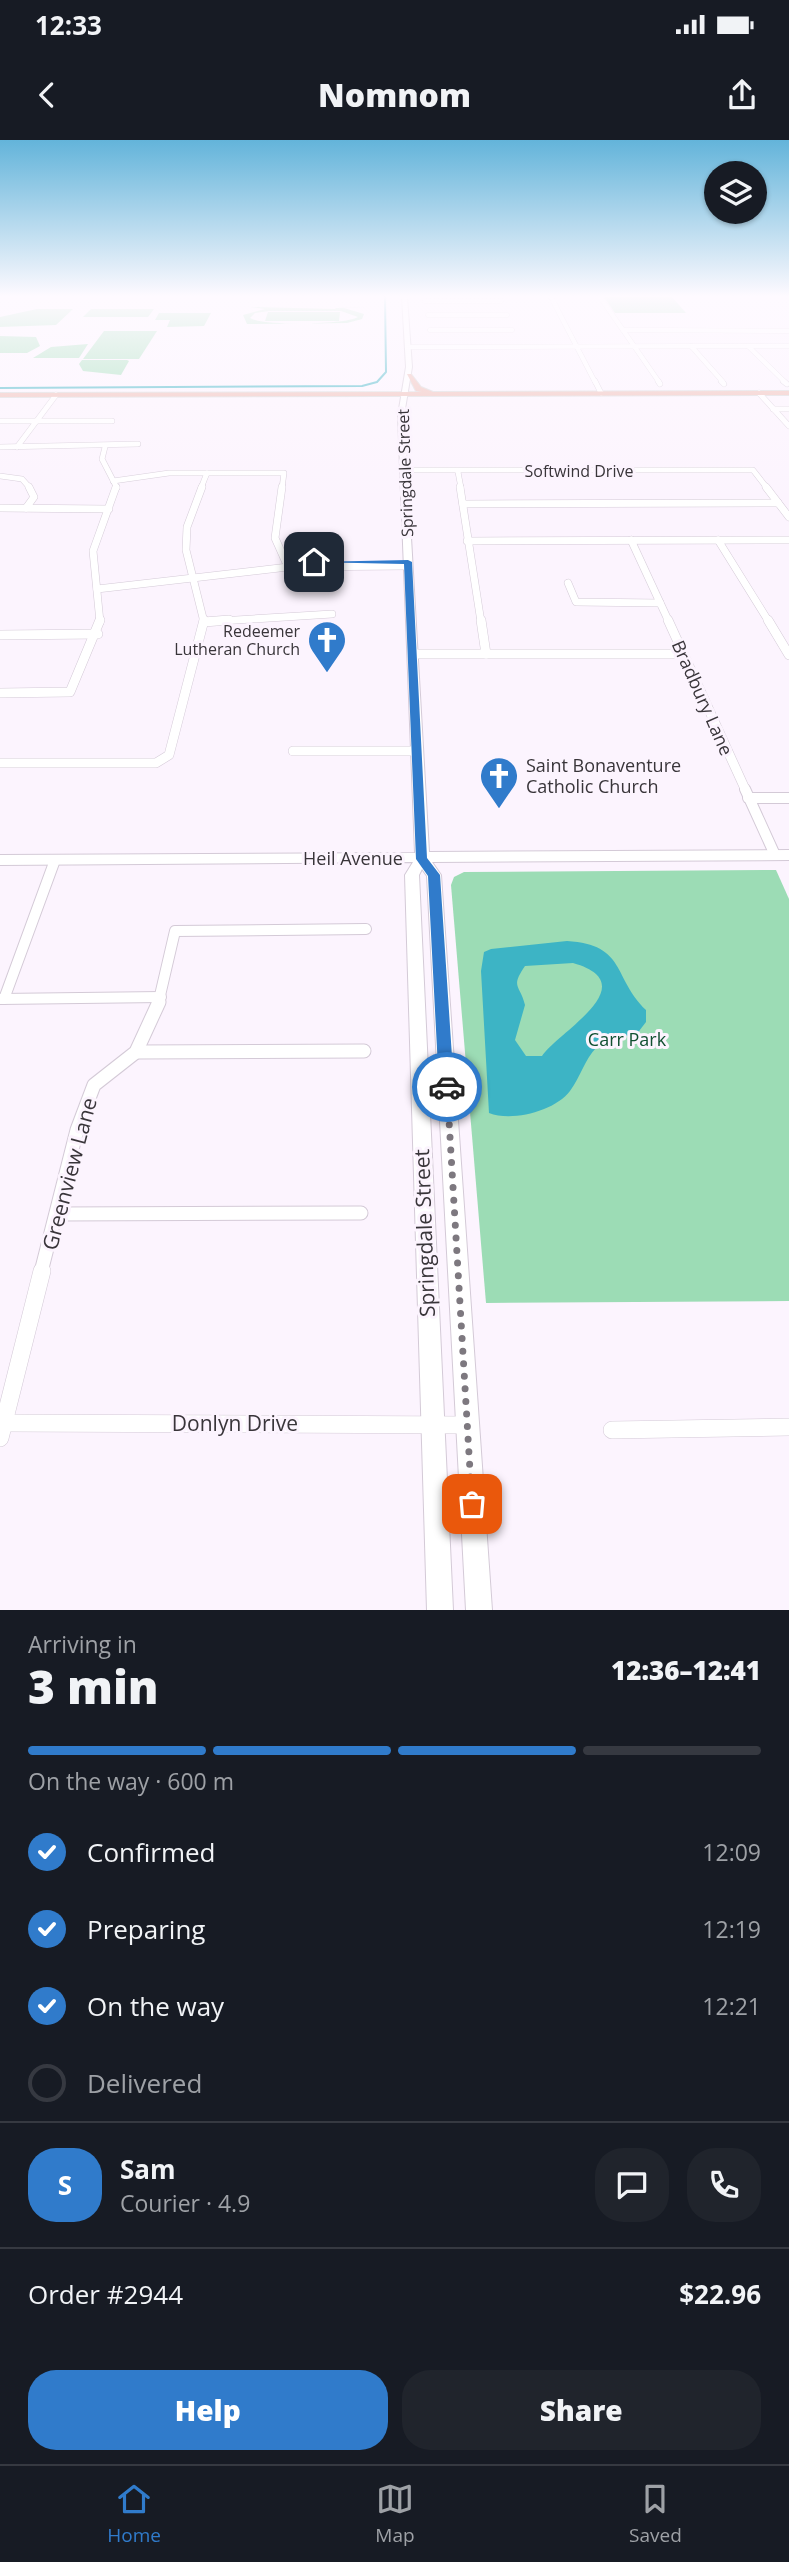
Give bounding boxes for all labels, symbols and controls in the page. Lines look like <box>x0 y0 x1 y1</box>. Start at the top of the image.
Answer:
text: 12:33 <box>35 7 102 43</box>
text: Nomnom <box>318 73 471 116</box>
icon: back <box>28 76 66 114</box>
icon: share <box>723 76 761 114</box>
map controls <box>704 161 767 224</box>
button: layers <box>704 161 767 224</box>
street label: Springdale Street <box>392 408 418 537</box>
street label: Softwind Drive <box>525 460 633 482</box>
pin <box>284 532 344 592</box>
icon: home <box>295 543 333 581</box>
church icon: Redeemer Lutheran Church <box>306 619 348 674</box>
place label: Redeemer Lutheran Church <box>174 620 300 660</box>
street label: Bradbury Lane <box>667 636 739 759</box>
place label: Saint Bonaventure Catholic Church <box>526 753 681 798</box>
church icon: Saint Bonaventure Catholic Church <box>478 755 520 810</box>
street label: Heil Avenue <box>303 846 403 870</box>
park label: Carr Park <box>588 1027 667 1051</box>
courier <box>412 1052 482 1122</box>
icon: car <box>428 1068 466 1106</box>
street label: Greenview Lane <box>35 1094 103 1253</box>
street label: Springdale Street <box>407 1148 441 1318</box>
street label: Donlyn Drive <box>172 1409 298 1437</box>
pin <box>442 1474 502 1534</box>
icon: bag <box>453 1485 491 1523</box>
text: Arriving in <box>28 1628 137 1660</box>
text: 12:36–12:41 <box>611 1652 761 1688</box>
text: 3 min <box>28 1655 159 1717</box>
text: On the way · 600 m <box>28 1765 234 1797</box>
icon: check <box>28 1833 66 1871</box>
text: Confirmed <box>87 1834 215 1870</box>
text: 12:09 <box>702 1836 761 1868</box>
icon: check <box>28 1910 66 1948</box>
text: Preparing <box>87 1911 205 1947</box>
text: 12:19 <box>702 1913 761 1945</box>
icon: check <box>28 1987 66 2025</box>
text: On the way <box>87 1988 224 2024</box>
text: 12:21 <box>702 1990 761 2022</box>
text: Delivered <box>87 2065 202 2101</box>
button: chat <box>595 2148 669 2222</box>
button: phone <box>687 2148 761 2222</box>
text: Sam <box>120 2151 176 2187</box>
text: S <box>58 2167 72 2203</box>
text: Courier · 4.9 <box>120 2187 250 2219</box>
text: Order #2944 <box>28 2276 183 2312</box>
text: $22.96 <box>679 2276 761 2312</box>
button: Help <box>28 2370 388 2450</box>
button: Share <box>402 2370 761 2450</box>
tab: Home <box>107 2480 161 2548</box>
tab: Map <box>375 2480 415 2548</box>
tab: Saved <box>629 2480 682 2548</box>

